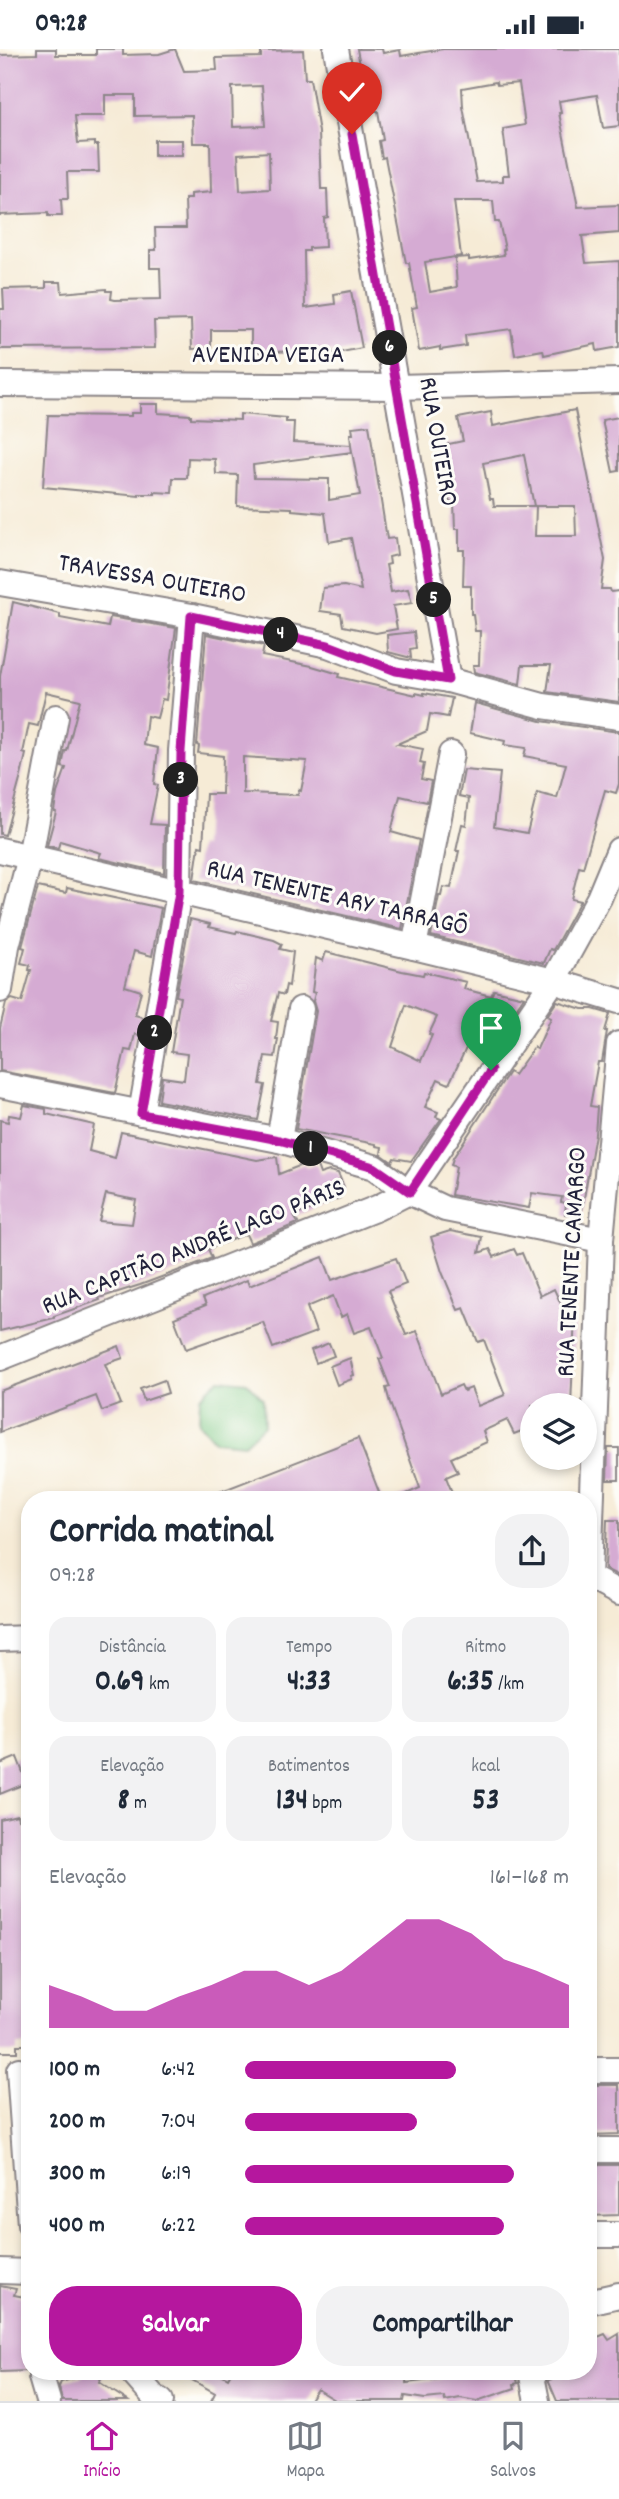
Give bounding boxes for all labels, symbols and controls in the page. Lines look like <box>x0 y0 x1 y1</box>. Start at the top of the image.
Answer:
text: 09:28 <box>35 6 87 43</box>
pin <box>322 62 382 134</box>
icon: check <box>333 73 371 111</box>
pin: 6 <box>372 331 408 365</box>
text: 6 <box>385 334 394 361</box>
street label: AVENIDA VEIGA <box>192 338 344 375</box>
street label: RUA OUTEIRO <box>407 374 467 510</box>
street label: TRAVESSA OUTEIRO <box>55 545 249 615</box>
pin: 5 <box>416 583 452 617</box>
text: 5 <box>429 586 438 613</box>
pin: 4 <box>264 617 298 653</box>
text: 4 <box>277 621 284 648</box>
pin: 3 <box>164 763 198 797</box>
text: 3 <box>176 766 185 793</box>
street label: RUA TENENTE ARY TARRAGÔ <box>203 851 471 947</box>
pin <box>461 998 521 1070</box>
icon: arrive <box>472 1009 510 1047</box>
pin: 2 <box>138 1016 172 1051</box>
text: 2 <box>150 1019 159 1046</box>
pin: 1 <box>294 1131 328 1167</box>
text: 1 <box>308 1135 313 1162</box>
street label: RUA TENENTE CAMARGO <box>548 1146 598 1378</box>
street label: RUA CAPITÃO ANDRÉ LAGO PÁRIS <box>37 1170 351 1326</box>
map controls <box>520 1393 597 1470</box>
button: layers <box>520 1393 597 1470</box>
text: Corrida matinal <box>49 1506 274 1561</box>
button: share <box>495 1514 569 1588</box>
text: 09:28 <box>49 1560 95 1593</box>
text: Distância <box>99 1635 166 1662</box>
text: Tempo <box>286 1635 332 1662</box>
text: Ritmo <box>465 1635 506 1662</box>
text: 0.69 <box>95 1662 145 1705</box>
text: 4:33 <box>287 1662 331 1705</box>
text: 6:35 <box>447 1662 494 1705</box>
text: km <box>145 1672 170 1699</box>
text: /km <box>494 1672 524 1699</box>
text: Elevação <box>100 1754 164 1781</box>
text: Batimentos <box>268 1754 350 1781</box>
text: kcal <box>471 1754 500 1781</box>
text: 8 <box>118 1781 130 1824</box>
text: 134 <box>276 1781 308 1824</box>
text: 53 <box>472 1781 499 1824</box>
text: m <box>130 1791 147 1818</box>
text: bpm <box>308 1791 342 1818</box>
text: Elevação <box>49 1862 126 1895</box>
text: 161–168 m <box>490 1862 569 1895</box>
text: 100 m <box>49 2054 100 2087</box>
text: 6:42 <box>161 2054 196 2087</box>
text: 200 m <box>49 2106 105 2139</box>
text: 7:04 <box>161 2106 196 2139</box>
text: 300 m <box>49 2158 105 2191</box>
text: 6:19 <box>161 2158 192 2191</box>
text: 400 m <box>49 2210 105 2243</box>
text: 6:22 <box>161 2210 196 2243</box>
button: Salvar <box>49 2286 302 2366</box>
button: Compartilhar <box>316 2286 569 2366</box>
tab: Início <box>83 2417 121 2486</box>
tab: Mapa <box>286 2417 324 2486</box>
tab: Salvos <box>490 2417 536 2486</box>

